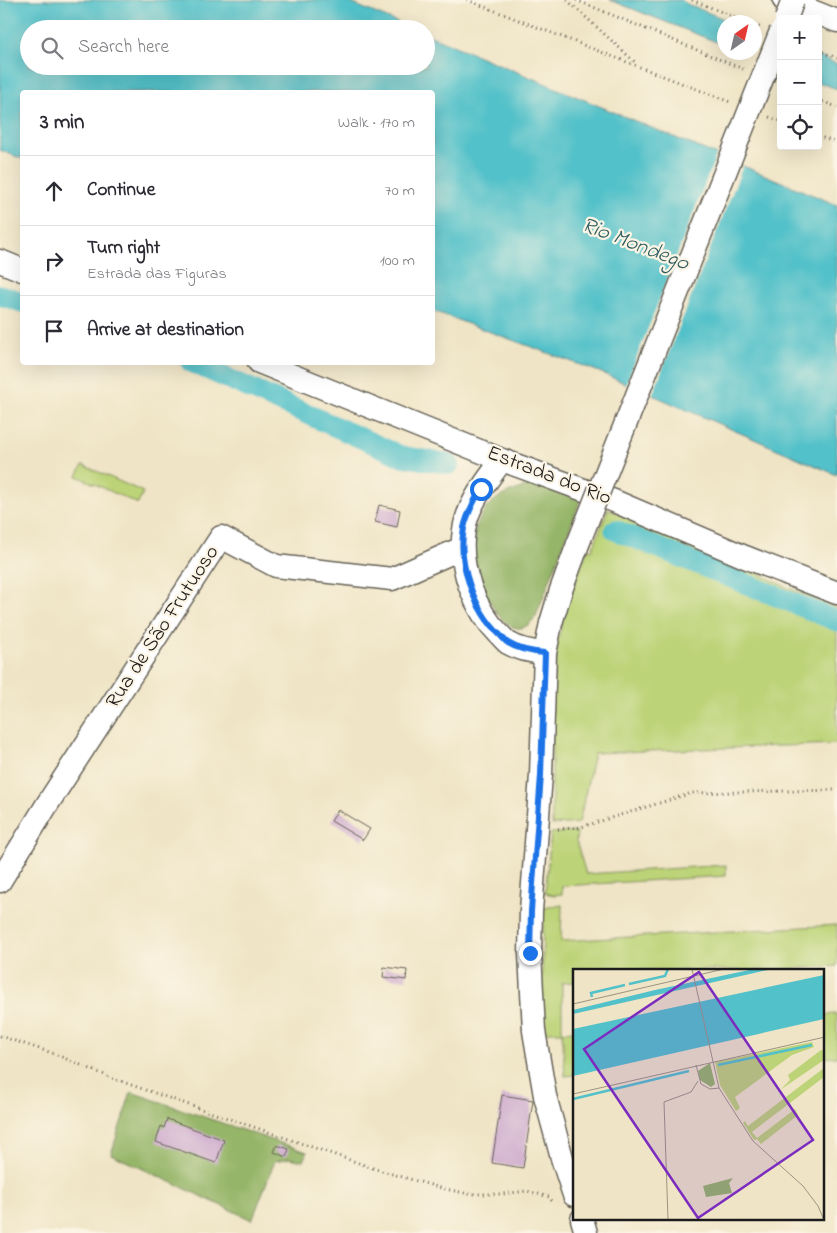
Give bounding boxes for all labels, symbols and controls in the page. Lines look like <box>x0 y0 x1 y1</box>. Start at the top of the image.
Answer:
north arrow <box>717 15 762 60</box>
map controls <box>777 15 822 150</box>
button: + <box>777 15 822 60</box>
search box <box>20 20 435 75</box>
icon: search <box>38 34 66 62</box>
text: Search here <box>78 34 169 61</box>
button: − <box>777 60 822 105</box>
button: locate <box>777 105 822 150</box>
text: 3 min <box>40 108 84 138</box>
text: Walk · 170 m <box>338 111 415 135</box>
icon: ahead <box>40 177 68 205</box>
text: Continue <box>87 177 155 204</box>
text: 70 m <box>385 179 415 203</box>
water label: Rio Mondego <box>577 210 695 281</box>
text: Turn right <box>87 235 160 262</box>
icon: right <box>40 247 68 275</box>
text: 100 m <box>380 249 415 273</box>
text: Estrada das Figuras <box>87 262 227 286</box>
icon: arrive <box>40 317 68 345</box>
text: Arrive at destination <box>87 317 244 344</box>
street label: Estrada do Rio <box>482 439 616 514</box>
route start <box>470 478 493 501</box>
street label: Rua de São Frutuoso <box>99 540 227 714</box>
route end <box>519 942 542 965</box>
inset map <box>573 969 824 1220</box>

